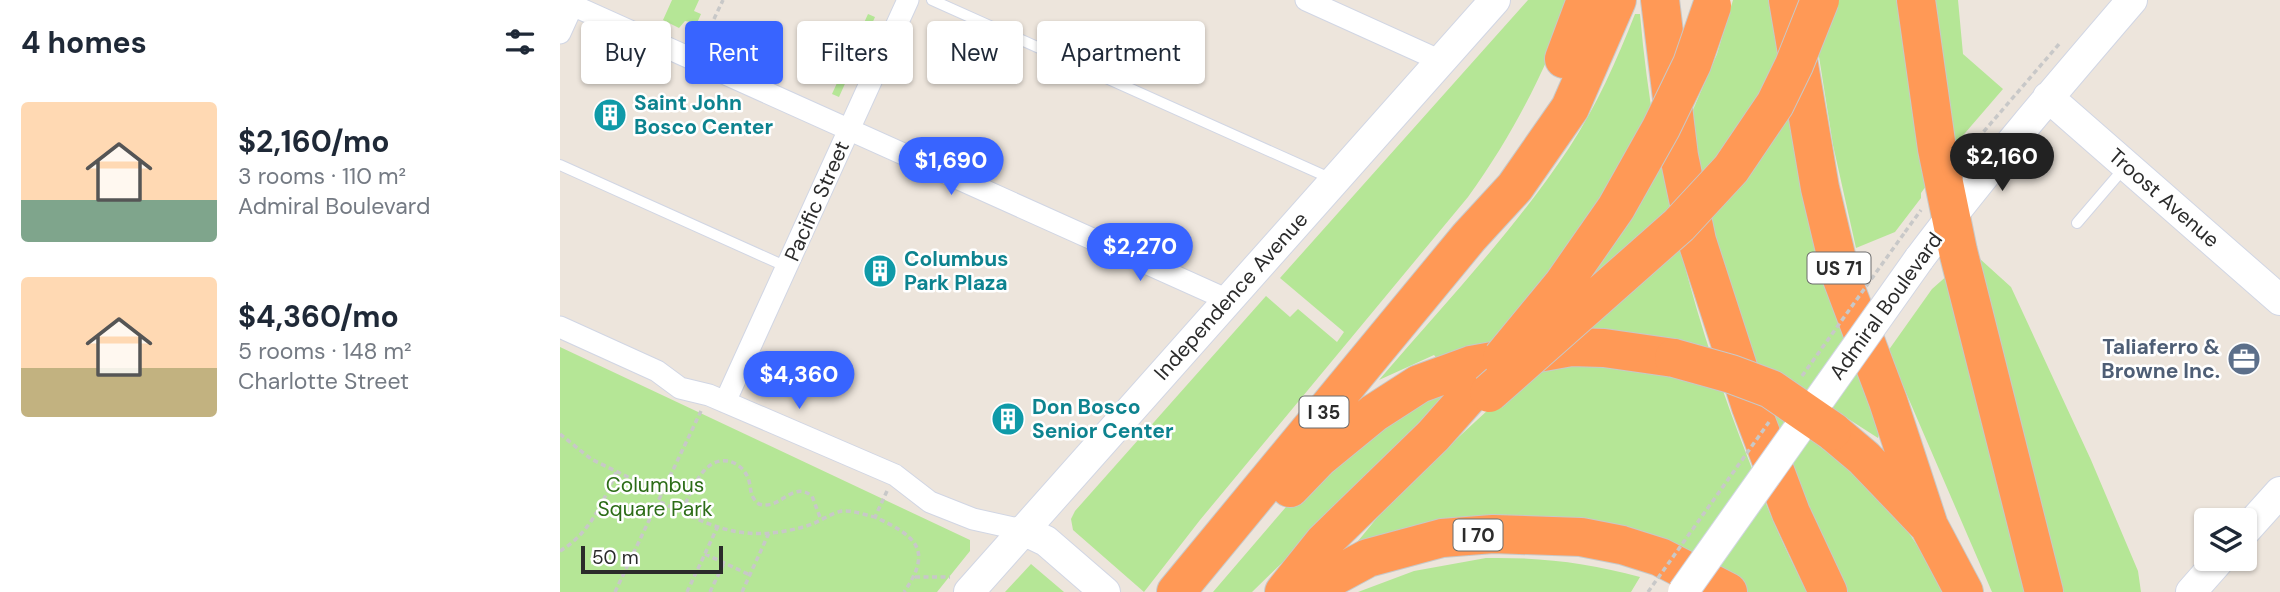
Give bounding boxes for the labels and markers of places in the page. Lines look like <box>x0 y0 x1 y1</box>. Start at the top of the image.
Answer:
place label: Saint John Bosco Center <box>634 89 773 141</box>
building icon: Saint John Bosco Center <box>591 96 629 134</box>
pin: $2,160 <box>1945 134 2059 193</box>
pin: $1,690 <box>894 138 1008 197</box>
pin: $2,270 <box>1083 224 1197 283</box>
place label: Columbus Park Plaza <box>904 245 1008 297</box>
building icon: Columbus Park Plaza <box>861 252 899 290</box>
place label: Taliaferro & Browne Inc. <box>2101 333 2220 385</box>
office icon: Taliaferro & Browne Inc. <box>2225 340 2263 378</box>
pin: $4,360 <box>742 352 856 411</box>
place label: Don Bosco Senior Center <box>1032 393 1174 445</box>
building icon: Don Bosco Senior Center <box>989 400 1027 438</box>

